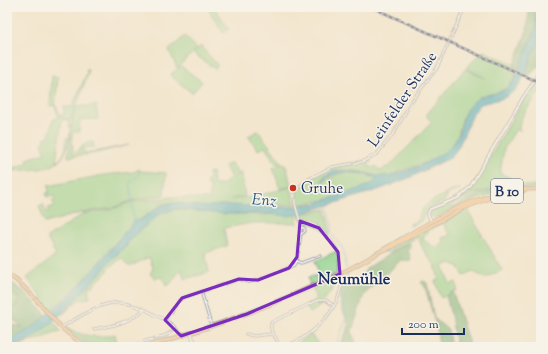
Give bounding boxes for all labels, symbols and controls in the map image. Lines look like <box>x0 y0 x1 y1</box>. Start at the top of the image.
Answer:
street label: Leinfelder Straße <box>364 48 443 152</box>
place label: Gruhe <box>301 179 343 200</box>
road number: B 10 <box>491 179 523 203</box>
marker: Gruhe <box>288 183 298 193</box>
water label: Enz <box>251 189 277 214</box>
district label: Neumühle <box>318 269 391 292</box>
scale bar <box>402 310 464 336</box>
text: 200 m <box>408 316 439 334</box>

